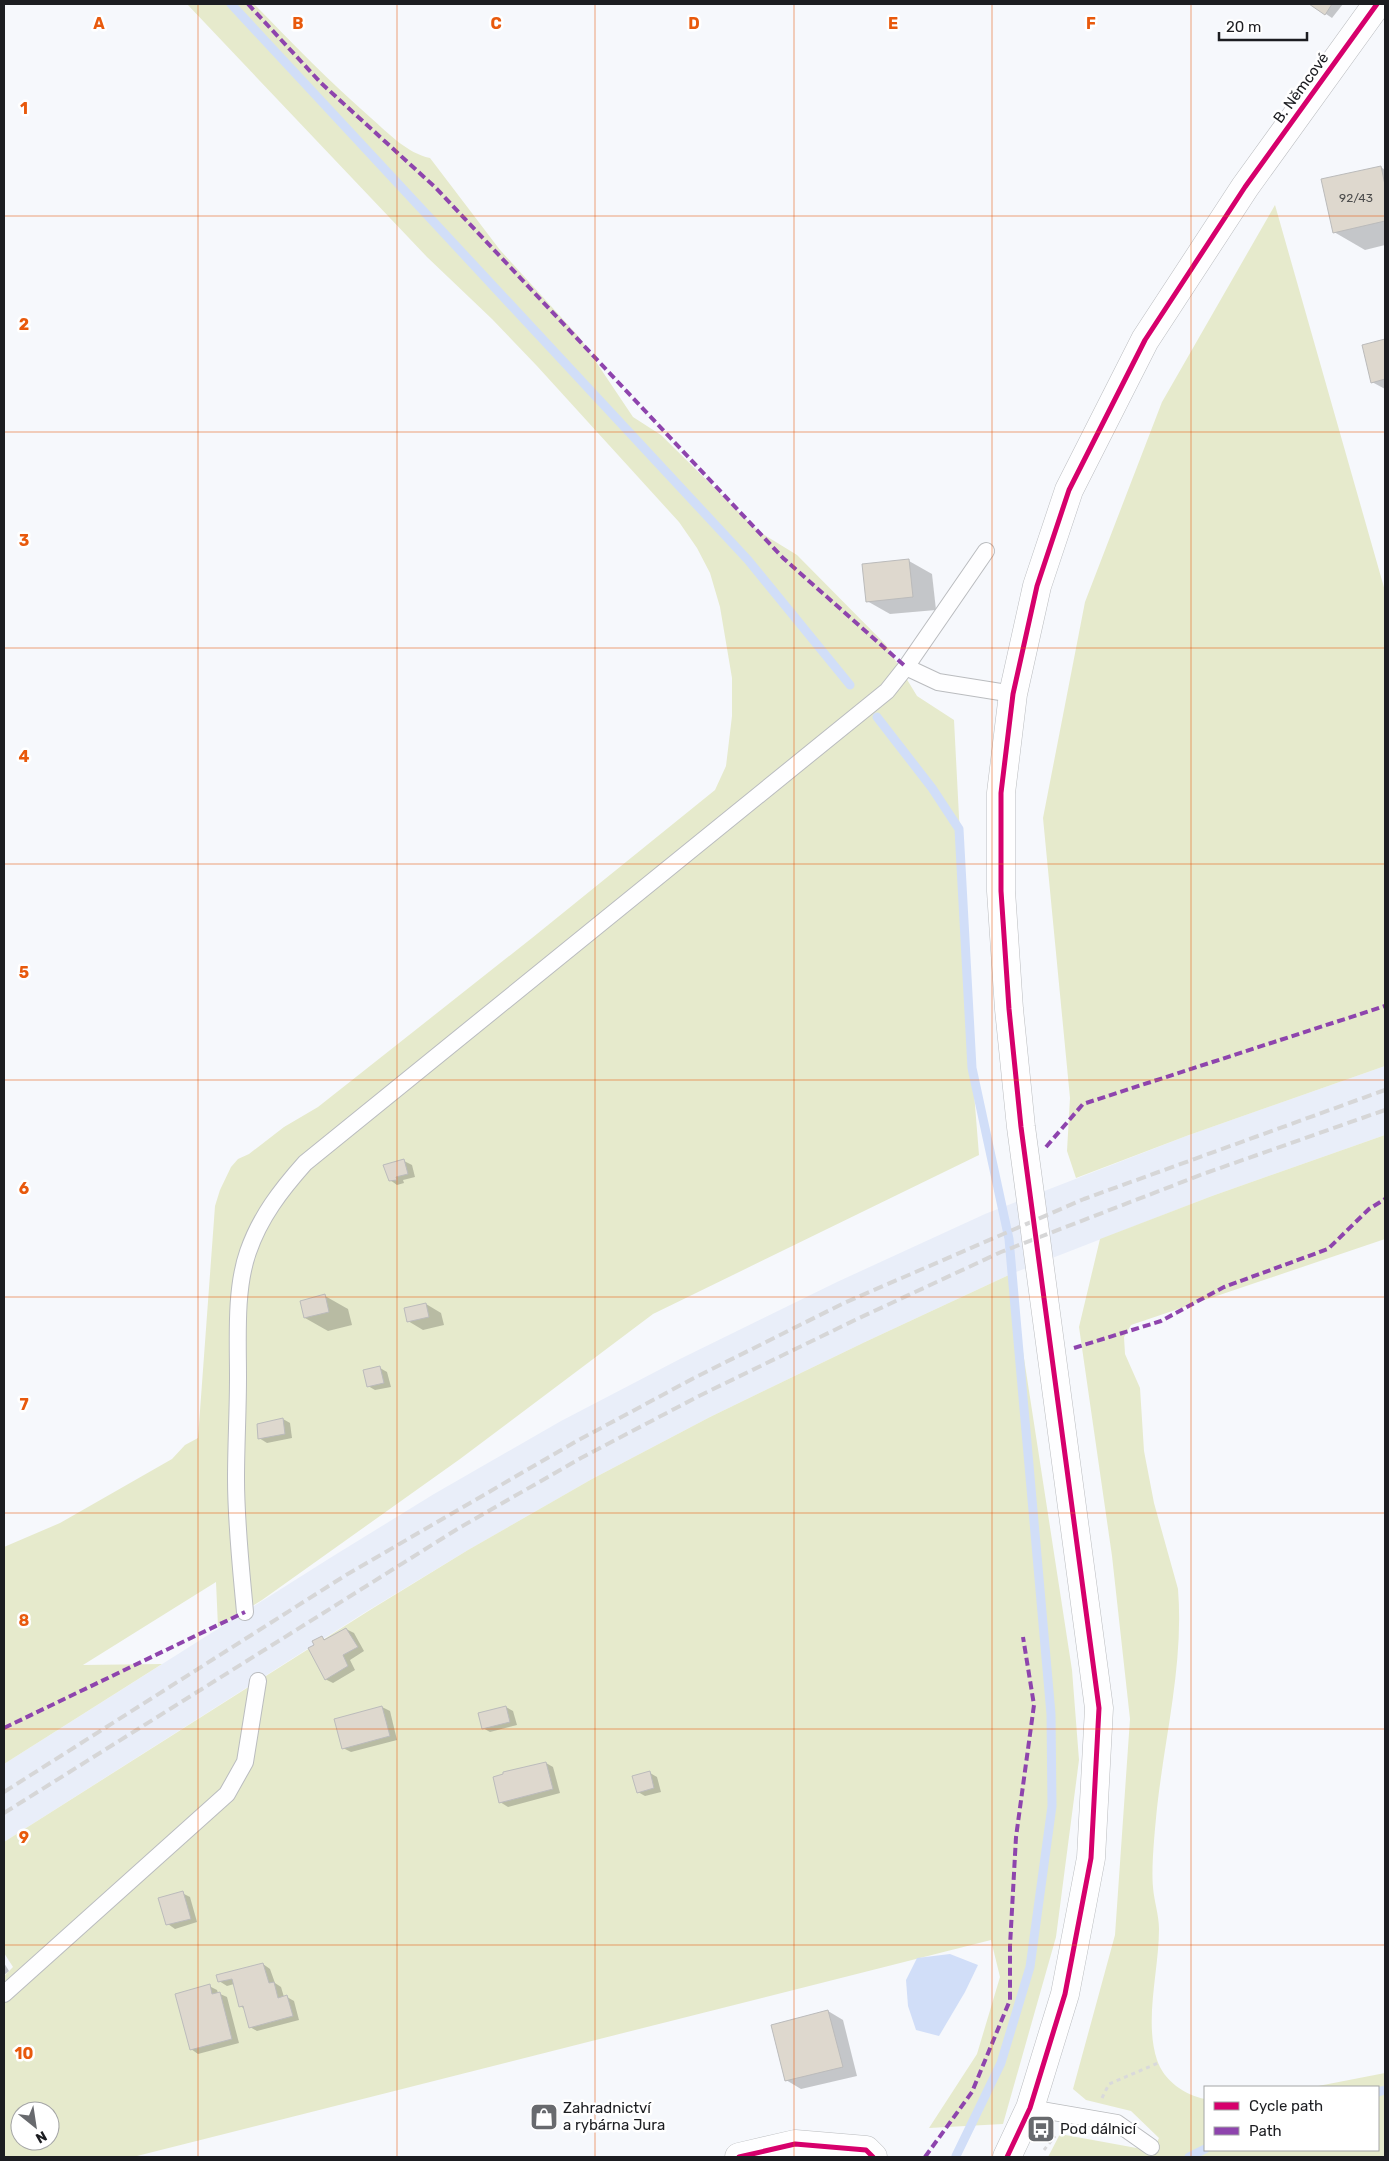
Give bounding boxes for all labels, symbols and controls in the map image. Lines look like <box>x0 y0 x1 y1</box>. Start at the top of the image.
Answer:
scale bar <box>1219 10 1306 42</box>
text: A <box>93 14 105 33</box>
text: B <box>292 14 304 33</box>
text: C <box>490 14 502 33</box>
text: D <box>688 14 700 33</box>
text: E <box>888 14 898 33</box>
text: F <box>1086 14 1096 33</box>
text: 20 m <box>1226 18 1261 36</box>
street label: B. Němcové <box>1269 49 1333 127</box>
text: 1 <box>20 99 28 118</box>
house number: 92/43 <box>1339 191 1373 205</box>
text: 2 <box>19 315 29 334</box>
text: 3 <box>19 531 29 550</box>
text: 4 <box>19 747 30 766</box>
text: 5 <box>19 963 29 982</box>
text: 6 <box>19 1179 29 1198</box>
text: 7 <box>19 1395 29 1414</box>
text: 8 <box>19 1611 30 1630</box>
text: 9 <box>19 1828 29 1847</box>
text: 10 <box>15 2044 34 2063</box>
legend <box>1204 2086 1379 2151</box>
text: Cycle path <box>1249 2097 1323 2115</box>
place label: Zahradnictví a rybárna Jura <box>563 2099 665 2134</box>
north arrow <box>10 2101 60 2151</box>
shop icon: Zahradnictví a rybárna Jura <box>529 2102 559 2132</box>
bus stop icon: Pod dálnicí <box>1026 2114 1056 2144</box>
place label: Pod dálnicí <box>1060 2120 1138 2138</box>
text: Path <box>1249 2122 1282 2140</box>
text: N <box>33 2127 50 2147</box>

